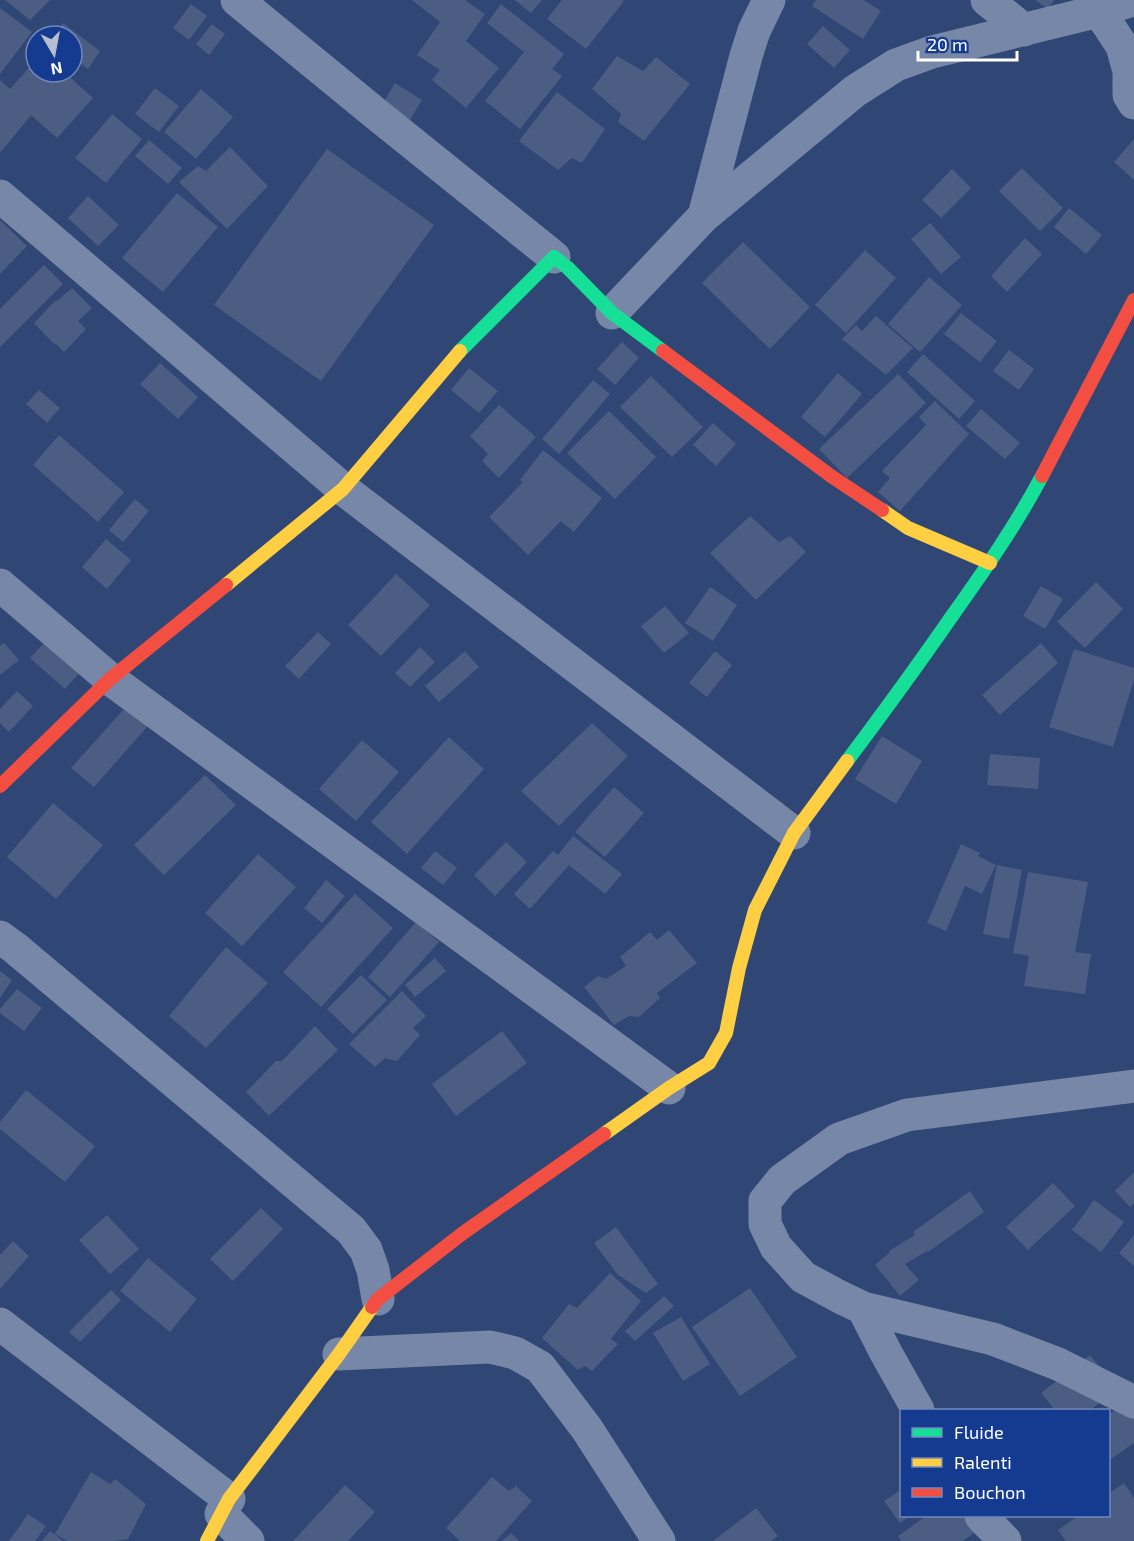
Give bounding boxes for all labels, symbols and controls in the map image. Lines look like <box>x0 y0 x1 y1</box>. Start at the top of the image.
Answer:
north arrow <box>24 24 84 84</box>
scale bar <box>918 24 1017 62</box>
text: 20 m <box>927 33 968 55</box>
text: N <box>49 59 64 80</box>
legend <box>900 1409 1110 1517</box>
text: Fluide <box>954 1421 1004 1443</box>
text: Ralenti <box>954 1451 1012 1473</box>
text: Bouchon <box>954 1481 1026 1503</box>

